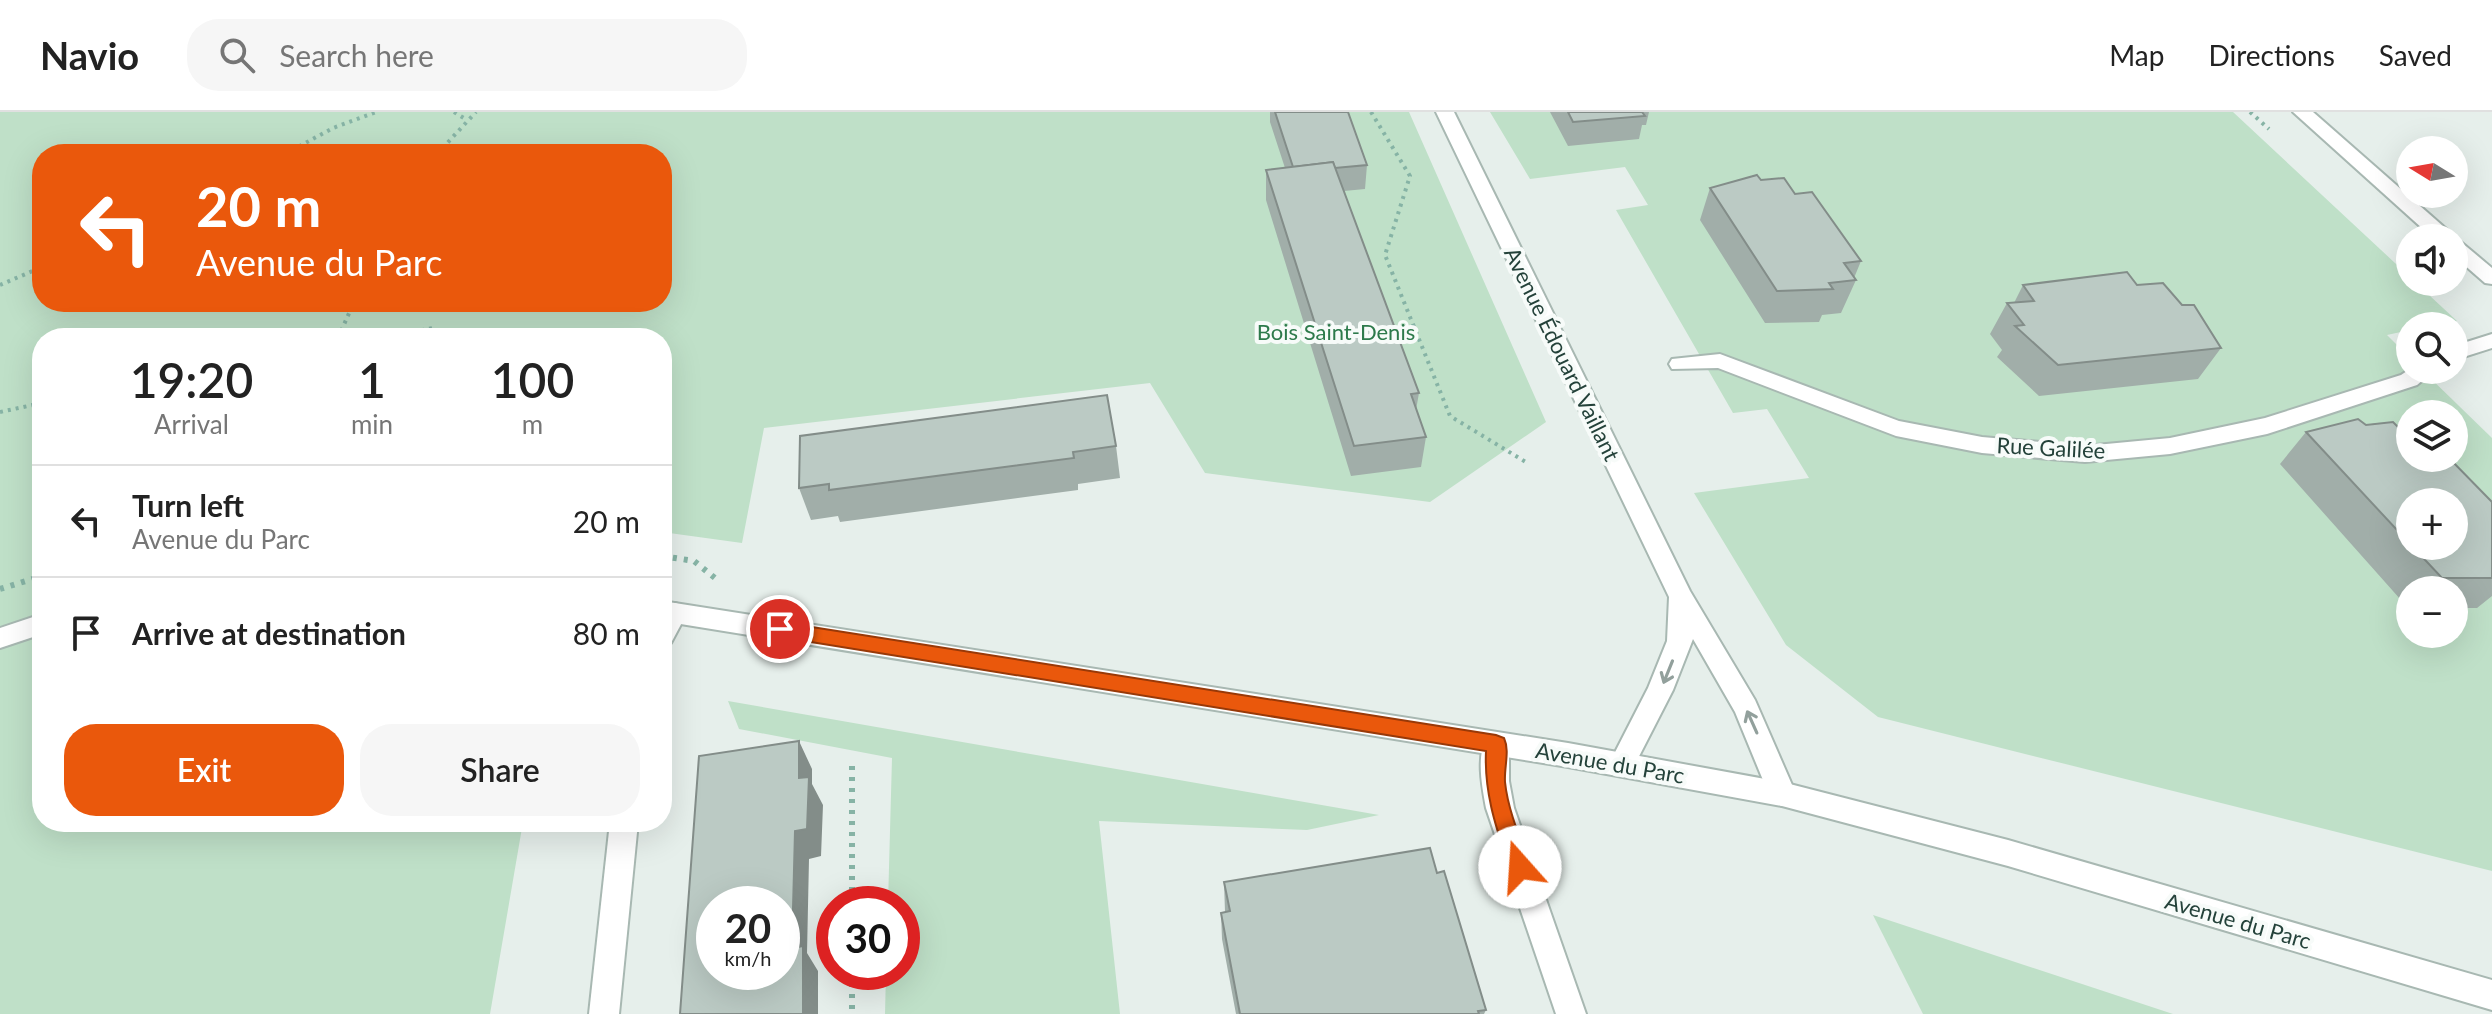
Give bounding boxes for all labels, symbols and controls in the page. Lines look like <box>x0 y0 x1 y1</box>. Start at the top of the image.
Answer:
search box <box>187 19 747 91</box>
text: Navio <box>40 32 139 78</box>
icon: search <box>215 33 259 77</box>
text: Search here <box>279 37 434 73</box>
text: Map <box>2109 38 2164 72</box>
text: Directions <box>2208 38 2335 72</box>
text: Saved <box>2379 38 2452 72</box>
north arrow <box>2396 136 2468 208</box>
map controls <box>2396 136 2468 648</box>
text: 20 m <box>196 172 321 239</box>
icon: left <box>64 176 168 280</box>
button: sound <box>2396 224 2468 296</box>
text: Avenue du Parc <box>196 240 442 284</box>
street label: Avenue Édouard Vaillant <box>1499 243 1626 465</box>
button: search <box>2396 312 2468 384</box>
park label: Bois Saint-Denis <box>1257 318 1415 345</box>
text: 19:20 <box>130 351 253 408</box>
text: 1 <box>358 351 386 408</box>
text: 100 <box>491 351 574 408</box>
button: layers <box>2396 400 2468 472</box>
text: Arrival <box>154 408 229 440</box>
text: min <box>351 408 393 440</box>
text: m <box>522 408 543 440</box>
street label: Rue Galilée <box>1996 431 2106 464</box>
text: Turn left <box>132 487 244 523</box>
button: + <box>2396 488 2468 560</box>
icon: left <box>64 499 108 543</box>
text: 20 m <box>573 503 640 539</box>
text: Avenue du Parc <box>132 523 310 555</box>
button: − <box>2396 576 2468 648</box>
pin <box>746 595 814 663</box>
icon: arrive <box>758 607 802 651</box>
icon: arrive <box>64 611 108 655</box>
text: Arrive at destination <box>132 615 406 651</box>
text: 80 m <box>573 615 640 651</box>
one-way arrow <box>1659 659 1674 684</box>
one-way arrow <box>1744 710 1759 734</box>
button: Exit <box>64 724 344 816</box>
button: Share <box>360 724 640 816</box>
street label: Avenue du Parc <box>1534 736 1687 789</box>
position arrow <box>1478 825 1562 909</box>
speed limit sign: 30 <box>816 886 920 990</box>
street label: Avenue du Parc <box>2162 887 2314 954</box>
text: 20 <box>725 904 771 952</box>
text: km/h <box>725 946 771 970</box>

